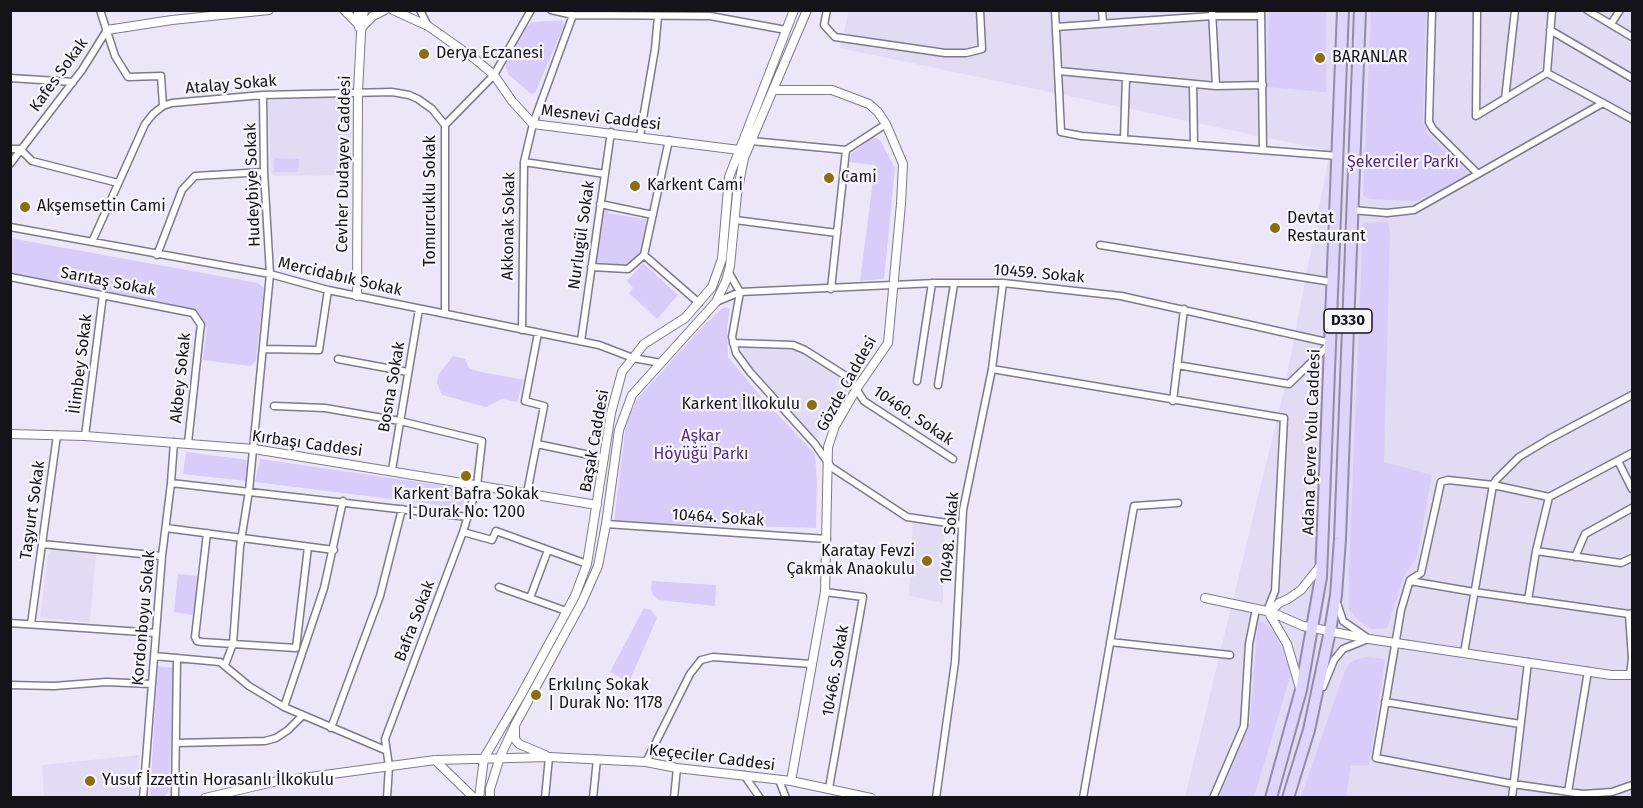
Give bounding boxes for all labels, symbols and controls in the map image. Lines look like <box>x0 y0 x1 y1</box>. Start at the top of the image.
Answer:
street label: Kafes Sokak <box>26 34 92 116</box>
place label: Derya Eczanesi <box>436 44 543 64</box>
marker: Derya Eczanesi <box>417 47 431 61</box>
place label: BARANLAR <box>1332 48 1407 68</box>
marker: BARANLAR <box>1313 51 1327 65</box>
street label: Atalay Sokak <box>185 71 277 99</box>
street label: Cevher Dudayev Caddesi <box>333 75 355 253</box>
street label: Mesnevi Caddesi <box>540 101 662 135</box>
street label: Hudeybiye Sokak <box>241 123 265 247</box>
street label: Tomurcuklu Sokak <box>421 135 441 267</box>
park label: Şekerciler Parkı <box>1347 153 1459 173</box>
place label: Cami <box>841 168 877 188</box>
marker: Cami <box>822 171 836 185</box>
street label: Akkonak Sokak <box>498 172 520 280</box>
place label: Karkent Cami <box>647 176 743 196</box>
street label: Nurlugül Sokak <box>565 179 599 291</box>
marker: Karkent Cami <box>628 179 642 193</box>
place label: Akşemsettin Cami <box>37 197 166 217</box>
marker: Akşemsettin Cami <box>18 200 32 214</box>
place label: Devtat Restaurant <box>1287 209 1366 247</box>
marker: Devtat Restaurant <box>1268 221 1282 235</box>
street label: Mercidabık Sokak <box>276 253 404 301</box>
street label: 10459. Sokak <box>993 260 1085 288</box>
street label: Sarıtaş Sokak <box>59 263 157 301</box>
road number: D330 <box>1324 309 1372 333</box>
street label: İlimbey Sokak <box>65 313 97 415</box>
street label: Akbey Sokak <box>167 332 195 424</box>
street label: Gözde Caddesi <box>813 333 881 435</box>
street label: Bosna Sokak <box>375 340 409 434</box>
street label: Adana Çevre Yolu Caddesi <box>1299 349 1325 535</box>
street label: 10460. Sokak <box>869 382 957 450</box>
street label: Başak Caddesi <box>577 388 613 494</box>
place label: Karkent İlkokulu <box>681 395 800 415</box>
marker: Karkent İlkokulu <box>805 398 819 412</box>
street label: Kırbaşı Caddesi <box>250 427 364 461</box>
park label: Aşkar Höyüğü Parkı <box>653 427 749 465</box>
street label: Taşyurt Sokak <box>17 459 49 561</box>
marker: Karkent Bafra Sokak | Durak No: 1200 <box>459 469 473 483</box>
place label: Karkent Bafra Sokak | Durak No: 1200 <box>393 485 539 523</box>
street label: 10498. Sokak <box>936 491 964 585</box>
street label: 10464. Sokak <box>671 505 765 531</box>
place label: Karatay Fevzi Çakmak Anaokulu <box>786 542 915 580</box>
street label: Kordonboyu Sokak <box>129 550 159 686</box>
marker: Karatay Fevzi Çakmak Anaokulu <box>920 554 934 568</box>
street label: Bafra Sokak <box>391 578 439 664</box>
street label: 10466. Sokak <box>819 624 853 718</box>
place label: Erkılınç Sokak | Durak No: 1178 <box>548 676 663 714</box>
marker: Erkılınç Sokak | Durak No: 1178 <box>529 688 543 702</box>
street label: Keçeciler Caddesi <box>648 741 776 775</box>
place label: Yusuf İzzettin Horasanlı İlkokulu <box>102 771 334 791</box>
marker: Yusuf İzzettin Horasanlı İlkokulu <box>83 774 97 788</box>

